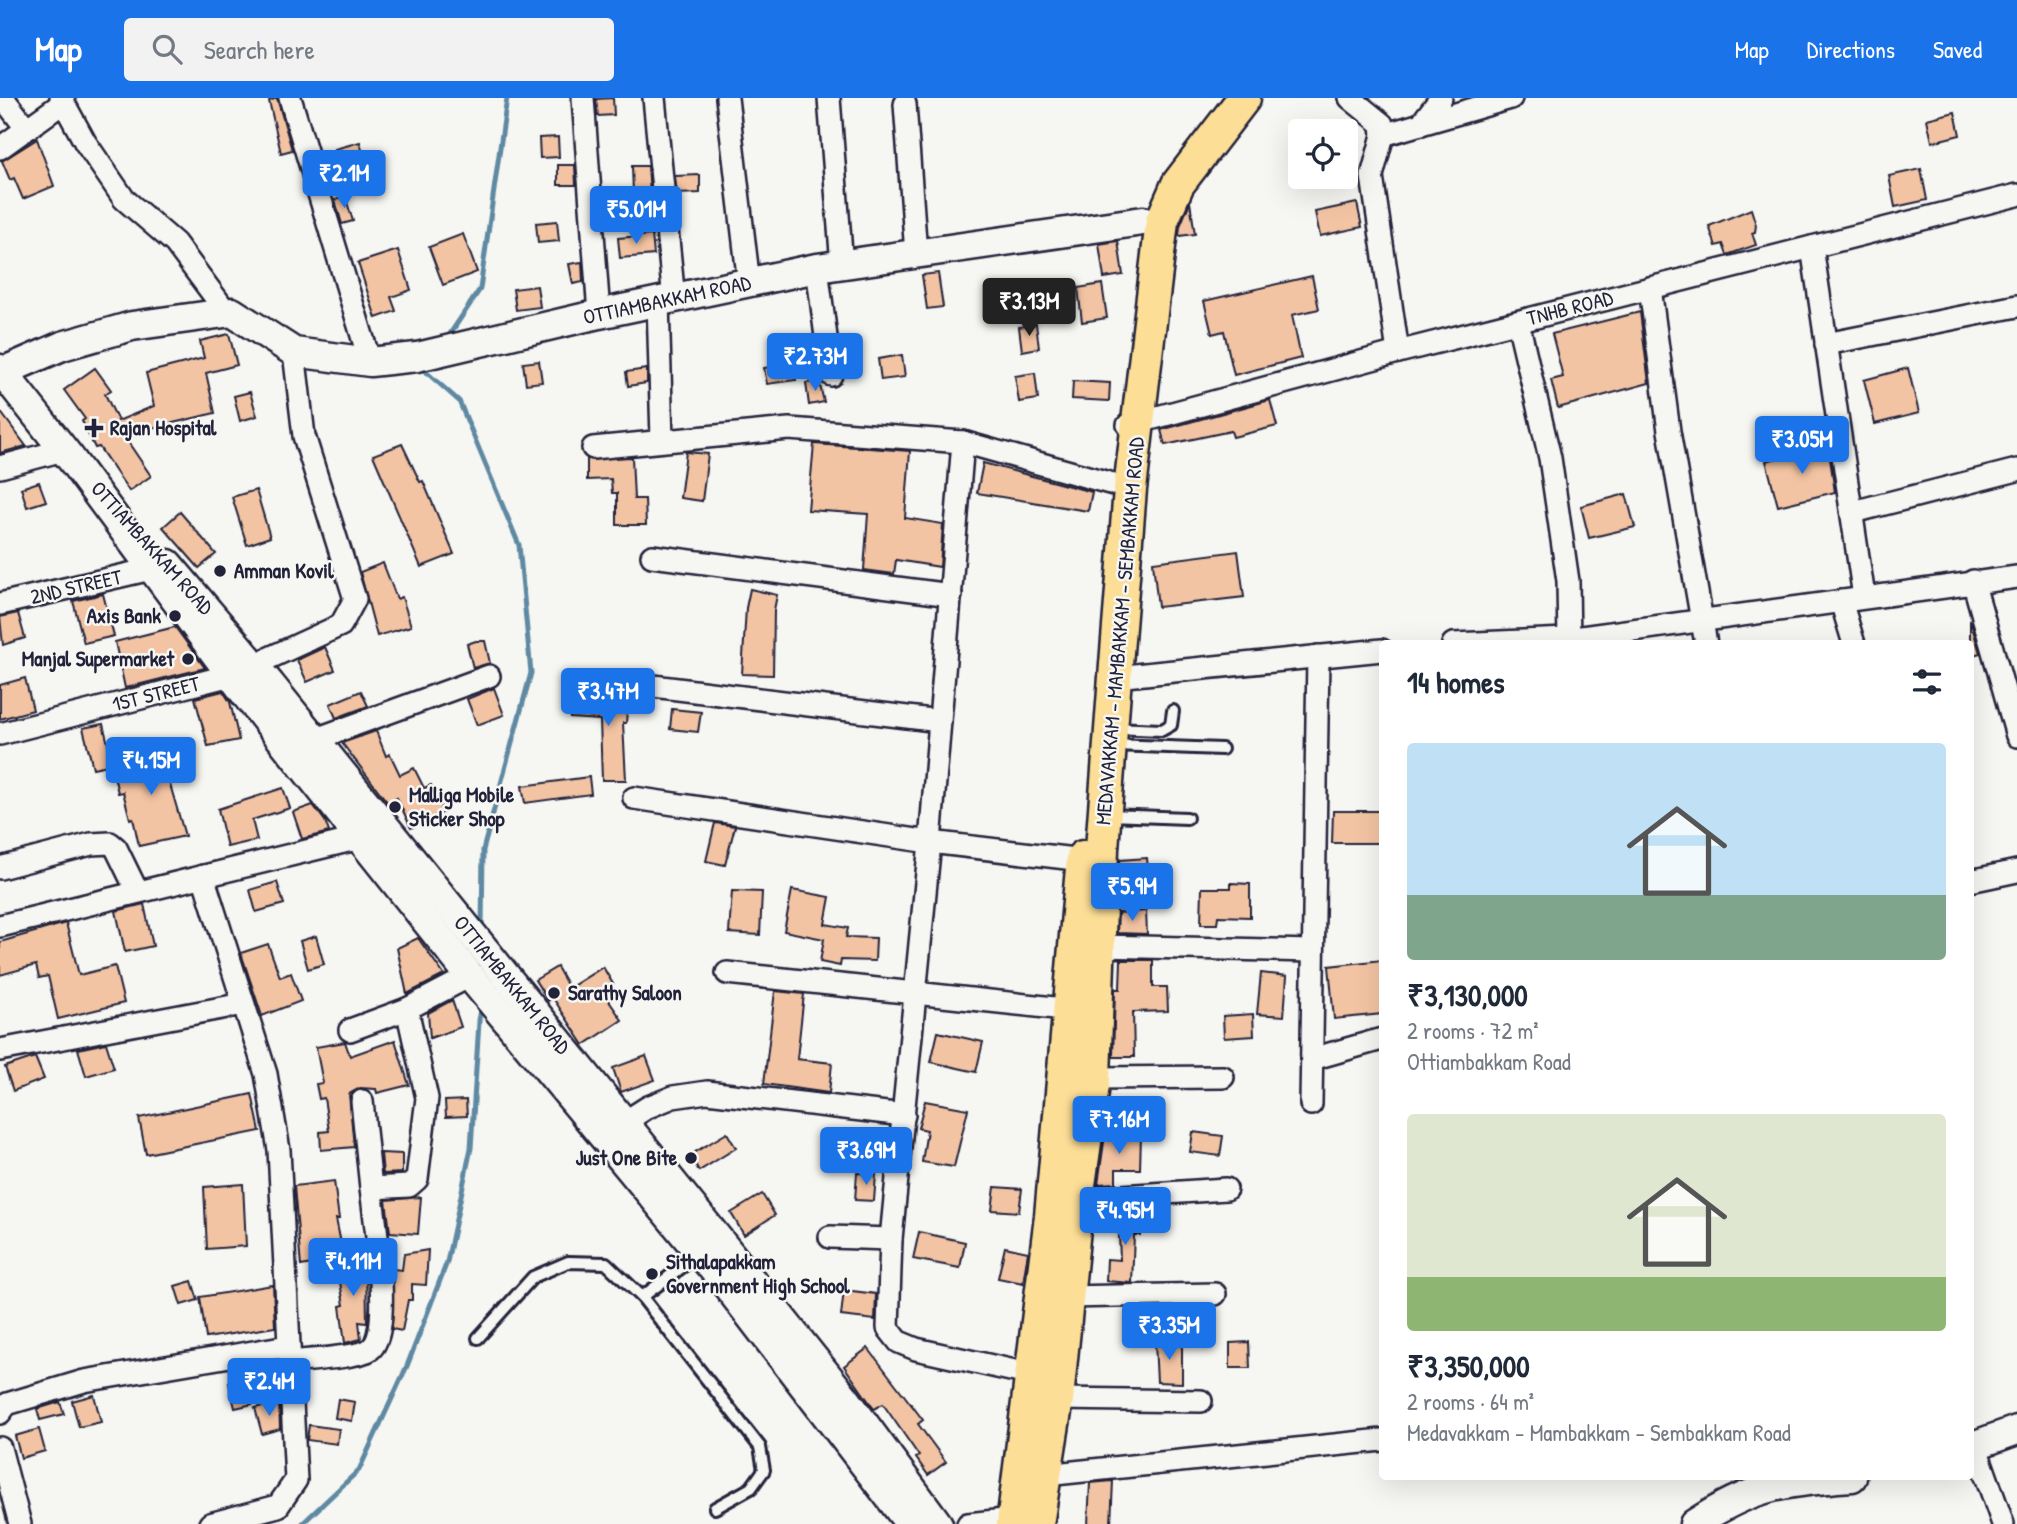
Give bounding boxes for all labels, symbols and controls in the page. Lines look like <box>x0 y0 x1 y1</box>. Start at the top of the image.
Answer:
search box <box>124 18 614 81</box>
text: Map <box>35 27 82 71</box>
icon: search <box>148 30 186 68</box>
text: Search here <box>204 32 315 67</box>
text: Map <box>1735 33 1769 65</box>
text: Directions <box>1807 33 1895 65</box>
text: Saved <box>1933 33 1982 65</box>
map controls <box>1288 119 1358 189</box>
button: locate <box>1288 119 1358 189</box>
pin: ₹2.1M <box>295 150 393 210</box>
text: ₹2.1M <box>319 157 369 188</box>
pin: ₹5.01M <box>579 186 693 246</box>
text: ₹5.01M <box>606 193 666 224</box>
street label: OTTIAMBAKKAM ROAD <box>580 268 753 331</box>
pin: ₹3.13M <box>972 278 1086 338</box>
street label: TNHB ROAD <box>1524 283 1616 332</box>
text: ₹3.13M <box>999 285 1059 316</box>
pin: ₹2.73M <box>758 334 872 393</box>
text: ₹2.73M <box>783 340 847 371</box>
place label: Rajan Hospital <box>110 413 217 443</box>
pin: ₹3.05M <box>1745 416 1859 476</box>
marker: Rajan Hospital <box>84 418 104 438</box>
text: ₹3.05M <box>1771 423 1833 454</box>
street label: MEDAVAKKAM - MAMBAKKAM - SEMBAKKAM ROAD <box>1088 436 1151 826</box>
street label: OTTIAMBAKKAM ROAD <box>84 474 220 621</box>
place label: Amman Kovil <box>234 556 334 585</box>
street label: 2ND STREET <box>27 562 126 611</box>
marker: Amman Kovil <box>212 563 228 579</box>
place label: Axis Bank <box>87 601 161 630</box>
marker: Axis Bank <box>167 608 183 624</box>
place label: Manjal Supermarket <box>22 644 175 674</box>
marker: Manjal Supermarket <box>180 651 196 667</box>
text: 14 homes <box>1407 662 1505 702</box>
icon: filters <box>1908 663 1946 701</box>
street label: 1ST STREET <box>109 668 204 718</box>
pin: ₹3.47M <box>551 668 665 728</box>
text: ₹3.47M <box>577 675 639 706</box>
pin: ₹4.15M <box>94 738 208 797</box>
text: ₹4.15M <box>122 744 180 775</box>
place label: Malliga Mobile Sticker Shop <box>409 780 515 834</box>
icon: home <box>1614 788 1740 914</box>
marker: Malliga Mobile Sticker Shop <box>387 799 403 815</box>
pin: ₹5.9M <box>1083 864 1181 923</box>
text: ₹5.9M <box>1107 870 1157 901</box>
street label: OTTIAMBAKKAM ROAD <box>447 909 577 1060</box>
text: ₹3,130,000 <box>1407 975 1528 1015</box>
place label: Sarathy Saloon <box>568 978 682 1008</box>
marker: Sarathy Saloon <box>546 985 562 1001</box>
text: 2 rooms · 72 m² <box>1407 1015 1539 1046</box>
text: Ottiambakkam Road <box>1407 1046 1571 1077</box>
pin: ₹7.16M <box>1062 1096 1176 1156</box>
text: ₹7.16M <box>1089 1103 1149 1134</box>
pin: ₹3.69M <box>809 1128 923 1187</box>
text: ₹3.69M <box>836 1134 896 1165</box>
place label: Just One Bite <box>575 1143 678 1172</box>
marker: Just One Bite <box>683 1150 699 1166</box>
icon: home <box>1614 1159 1740 1285</box>
pin: ₹4.95M <box>1068 1188 1182 1247</box>
text: ₹4.95M <box>1096 1194 1154 1225</box>
pin: ₹4.11M <box>296 1238 410 1298</box>
text: ₹4.11M <box>324 1245 382 1276</box>
place label: Sithalapakkam Government High School <box>666 1247 850 1301</box>
marker: Sithalapakkam Government High School <box>644 1266 660 1282</box>
pin: ₹3.35M <box>1112 1302 1226 1362</box>
text: ₹3.35M <box>1138 1309 1200 1340</box>
text: ₹3,350,000 <box>1407 1346 1530 1386</box>
pin: ₹2.4M <box>220 1358 318 1418</box>
text: ₹2.4M <box>243 1365 295 1396</box>
text: 2 rooms · 64 m² <box>1407 1386 1534 1417</box>
text: Medavakkam - Mambakkam - Sembakkam Road <box>1407 1417 1791 1448</box>

